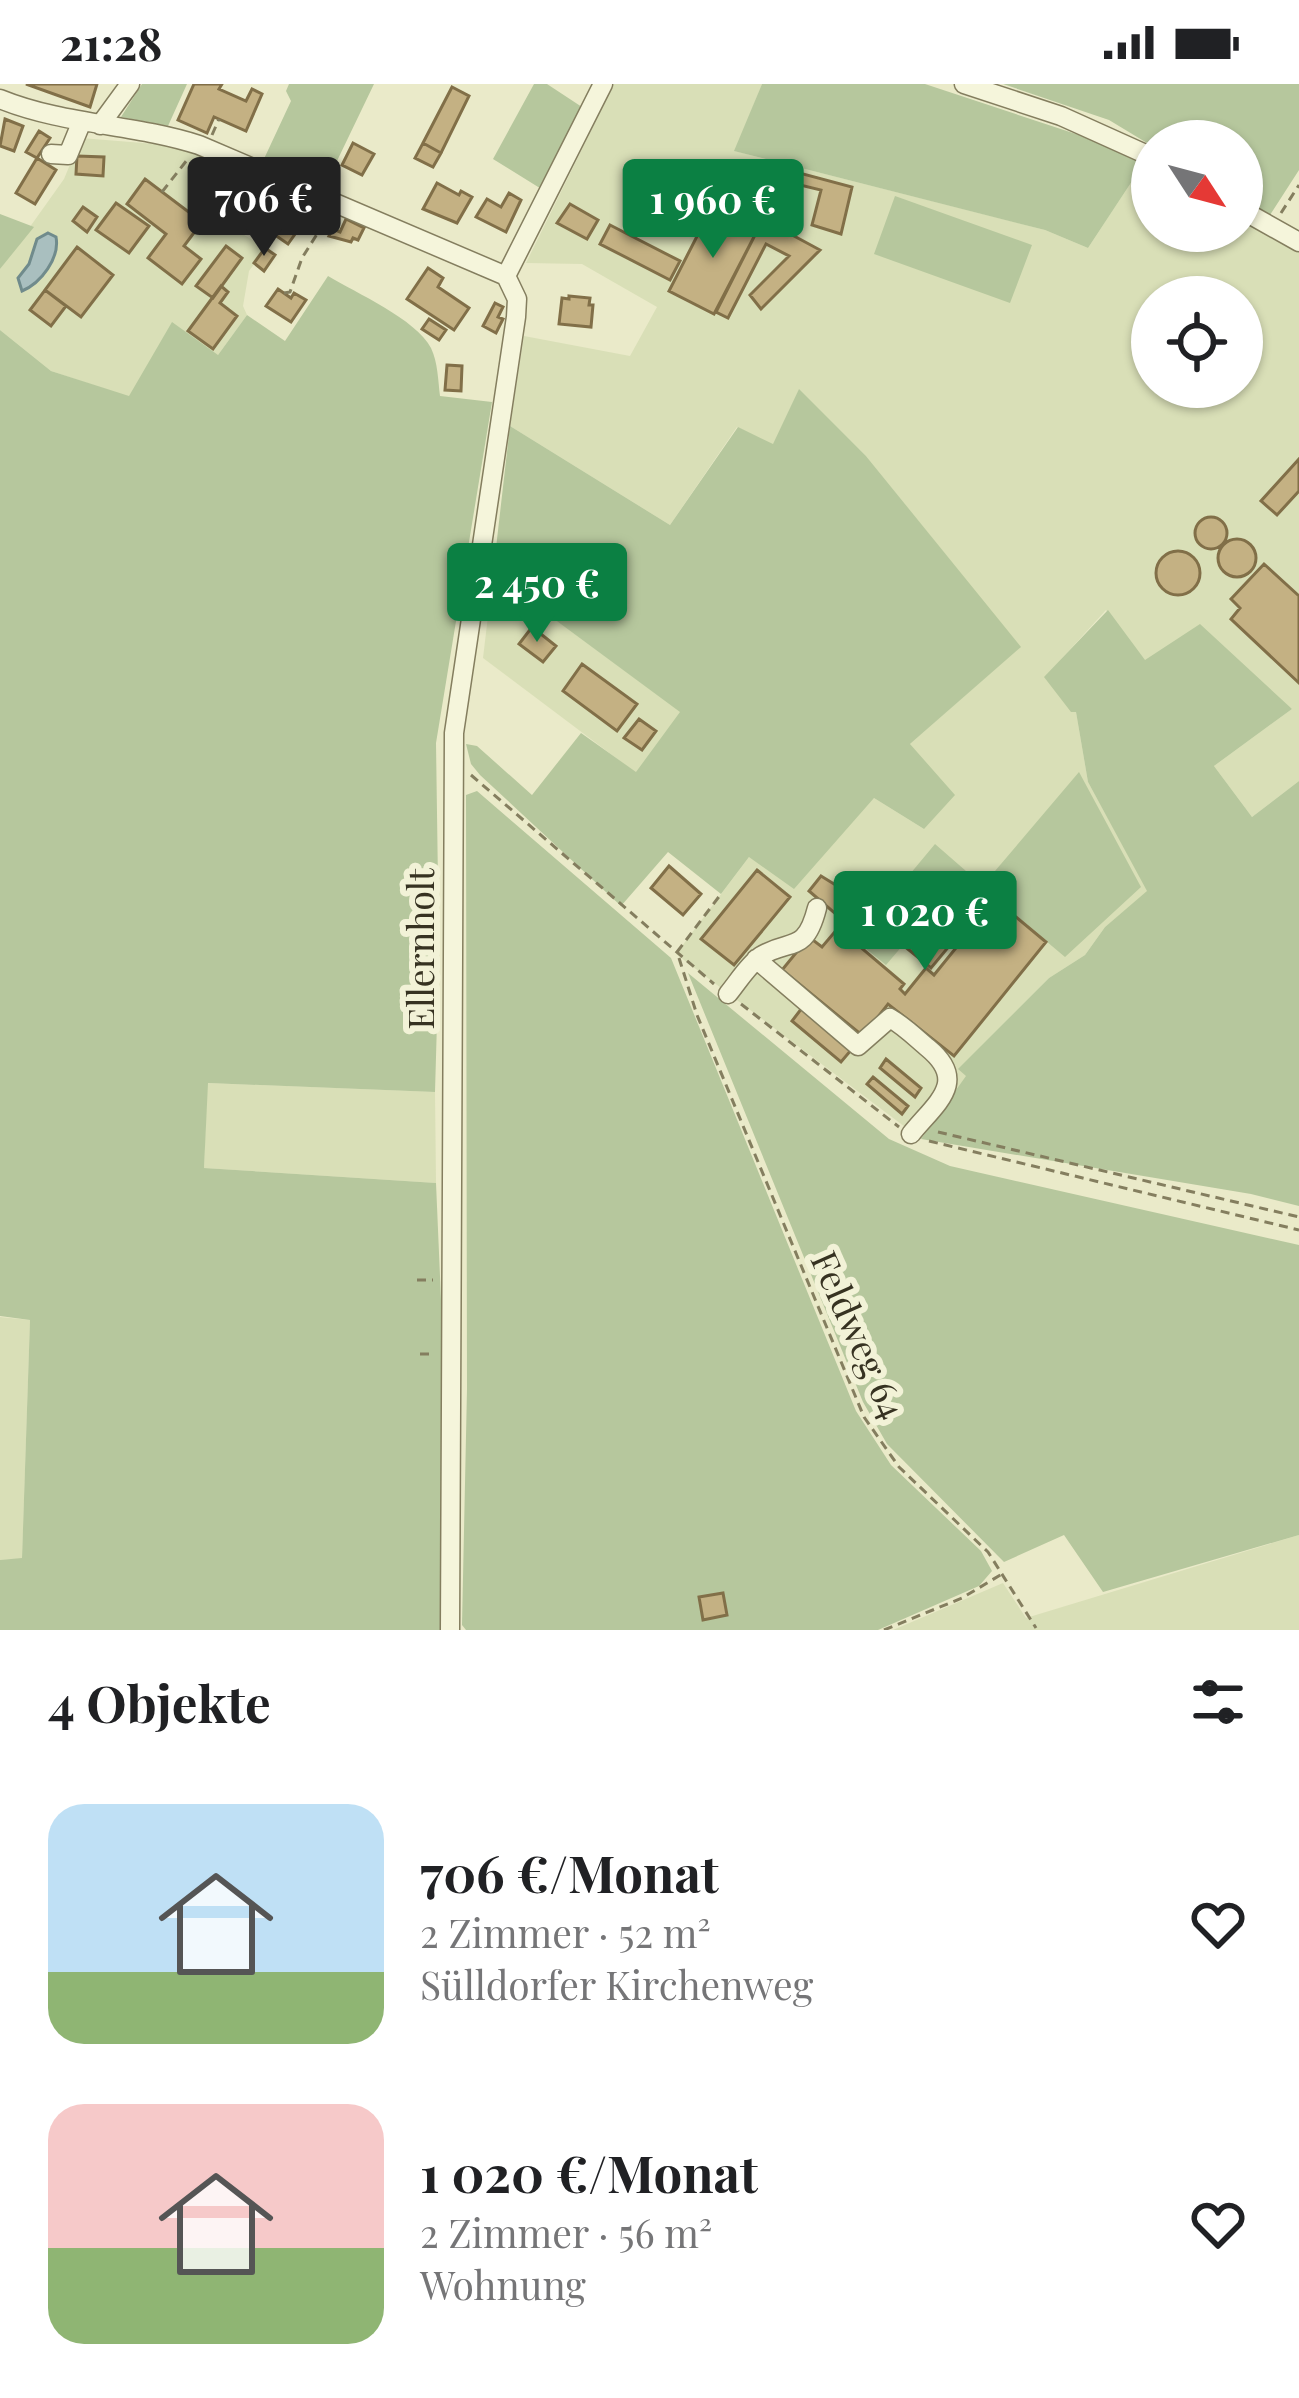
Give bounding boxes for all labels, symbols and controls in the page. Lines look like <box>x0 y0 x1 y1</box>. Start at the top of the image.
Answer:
text: 21:28 <box>60 12 163 72</box>
north arrow <box>1131 120 1263 252</box>
map controls <box>1131 120 1263 408</box>
pin: 706 € <box>180 157 348 259</box>
pin: 1 960 € <box>602 159 824 261</box>
text: 706 € <box>215 170 313 222</box>
text: 1 960 € <box>650 172 776 224</box>
button: locate <box>1131 276 1263 408</box>
pin: 2 450 € <box>426 543 648 645</box>
text: 2 450 € <box>474 556 600 608</box>
street label: Ellernholt <box>395 867 443 1030</box>
pin: 1 020 € <box>814 871 1036 973</box>
text: 1 020 € <box>861 884 989 936</box>
street label: Feldweg 64 <box>802 1243 918 1426</box>
text: 4 Objekte <box>48 1668 271 1736</box>
icon: filters <box>1185 1669 1251 1735</box>
text: 706 €/Monat <box>420 1838 719 1906</box>
icon: home <box>144 1852 288 1996</box>
icon: heart <box>1185 1891 1251 1957</box>
text: 2 Zimmer · 52 m² <box>420 1906 711 1958</box>
text: Sülldorfer Kirchenweg <box>420 1958 813 2010</box>
text: 1 020 €/Monat <box>420 2138 758 2206</box>
icon: home <box>144 2152 288 2296</box>
icon: heart <box>1185 2191 1251 2257</box>
text: 2 Zimmer · 56 m² <box>420 2206 712 2258</box>
text: Wohnung <box>420 2258 586 2310</box>

